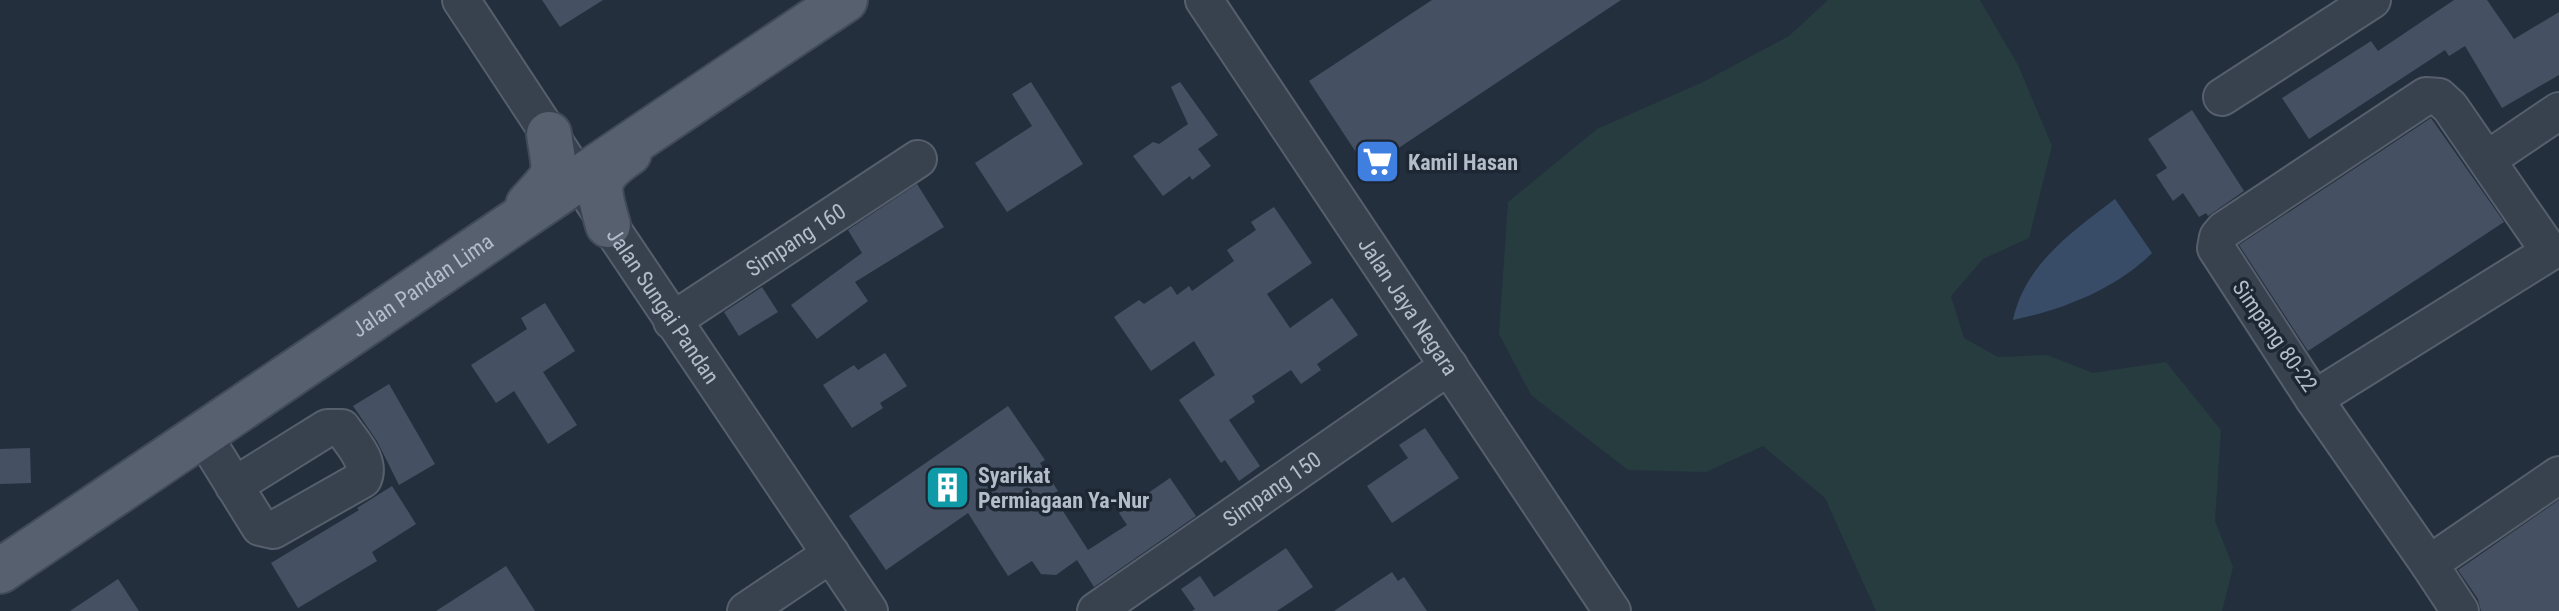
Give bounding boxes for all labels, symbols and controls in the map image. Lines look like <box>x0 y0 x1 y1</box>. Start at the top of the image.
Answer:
supermarket icon: Kamil Hasan <box>1353 138 1401 186</box>
place label: Kamil Hasan <box>1408 150 1518 175</box>
street label: Simpang 160 <box>741 198 850 281</box>
street label: Jalan Sungai Pandan <box>602 223 725 388</box>
street label: Jalan Pandan Lima <box>347 228 498 342</box>
street label: Jalan Jaya Negara <box>1353 232 1463 380</box>
street label: Simpang 80-22 <box>2228 276 2322 396</box>
street label: Simpang 150 <box>1218 446 1326 532</box>
place label: Syarikat Permiagaan Ya-Nur <box>978 463 1149 513</box>
building icon: Syarikat Permiagaan Ya-Nur <box>923 464 971 512</box>

